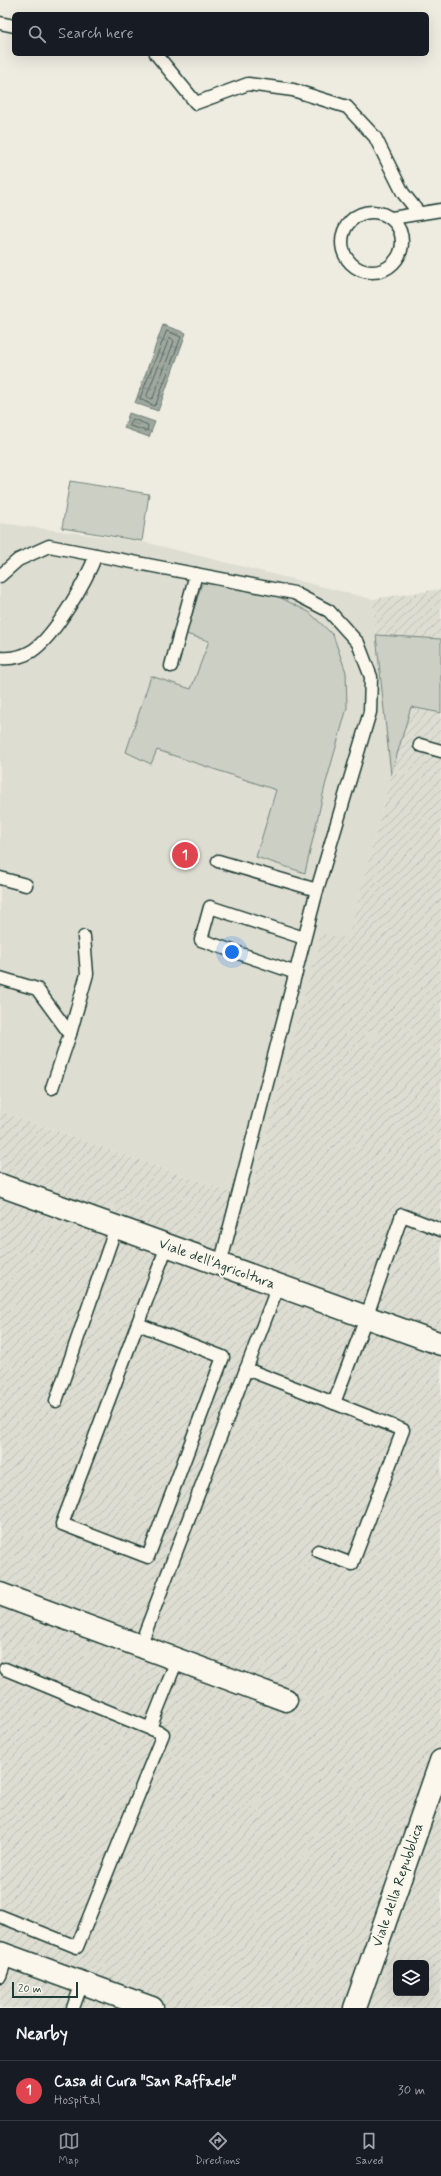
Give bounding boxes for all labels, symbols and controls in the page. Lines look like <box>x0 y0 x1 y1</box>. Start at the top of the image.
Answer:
search box <box>12 12 429 56</box>
icon: search <box>26 23 48 45</box>
text: Search here <box>58 24 134 44</box>
pin: 1 <box>172 840 198 870</box>
your location <box>222 942 242 962</box>
street label: Viale dell'Agricoltura <box>156 1235 278 1293</box>
street label: Viale della Repubblica <box>368 1821 428 1949</box>
map controls <box>393 1960 429 1996</box>
button: layers <box>393 1960 429 1996</box>
scale bar <box>12 1980 78 1999</box>
text: 20 m <box>18 1982 41 1996</box>
text: Nearby <box>16 2023 68 2045</box>
text: Casa di Cura "San Raffaele" <box>54 2072 237 2092</box>
text: 1 <box>26 2082 32 2099</box>
text: 30 m <box>398 2082 425 2099</box>
text: Hospital <box>54 2092 100 2109</box>
tab: Map <box>58 2130 80 2168</box>
tab: Directions <box>195 2130 240 2168</box>
tab: Saved <box>356 2130 383 2168</box>

